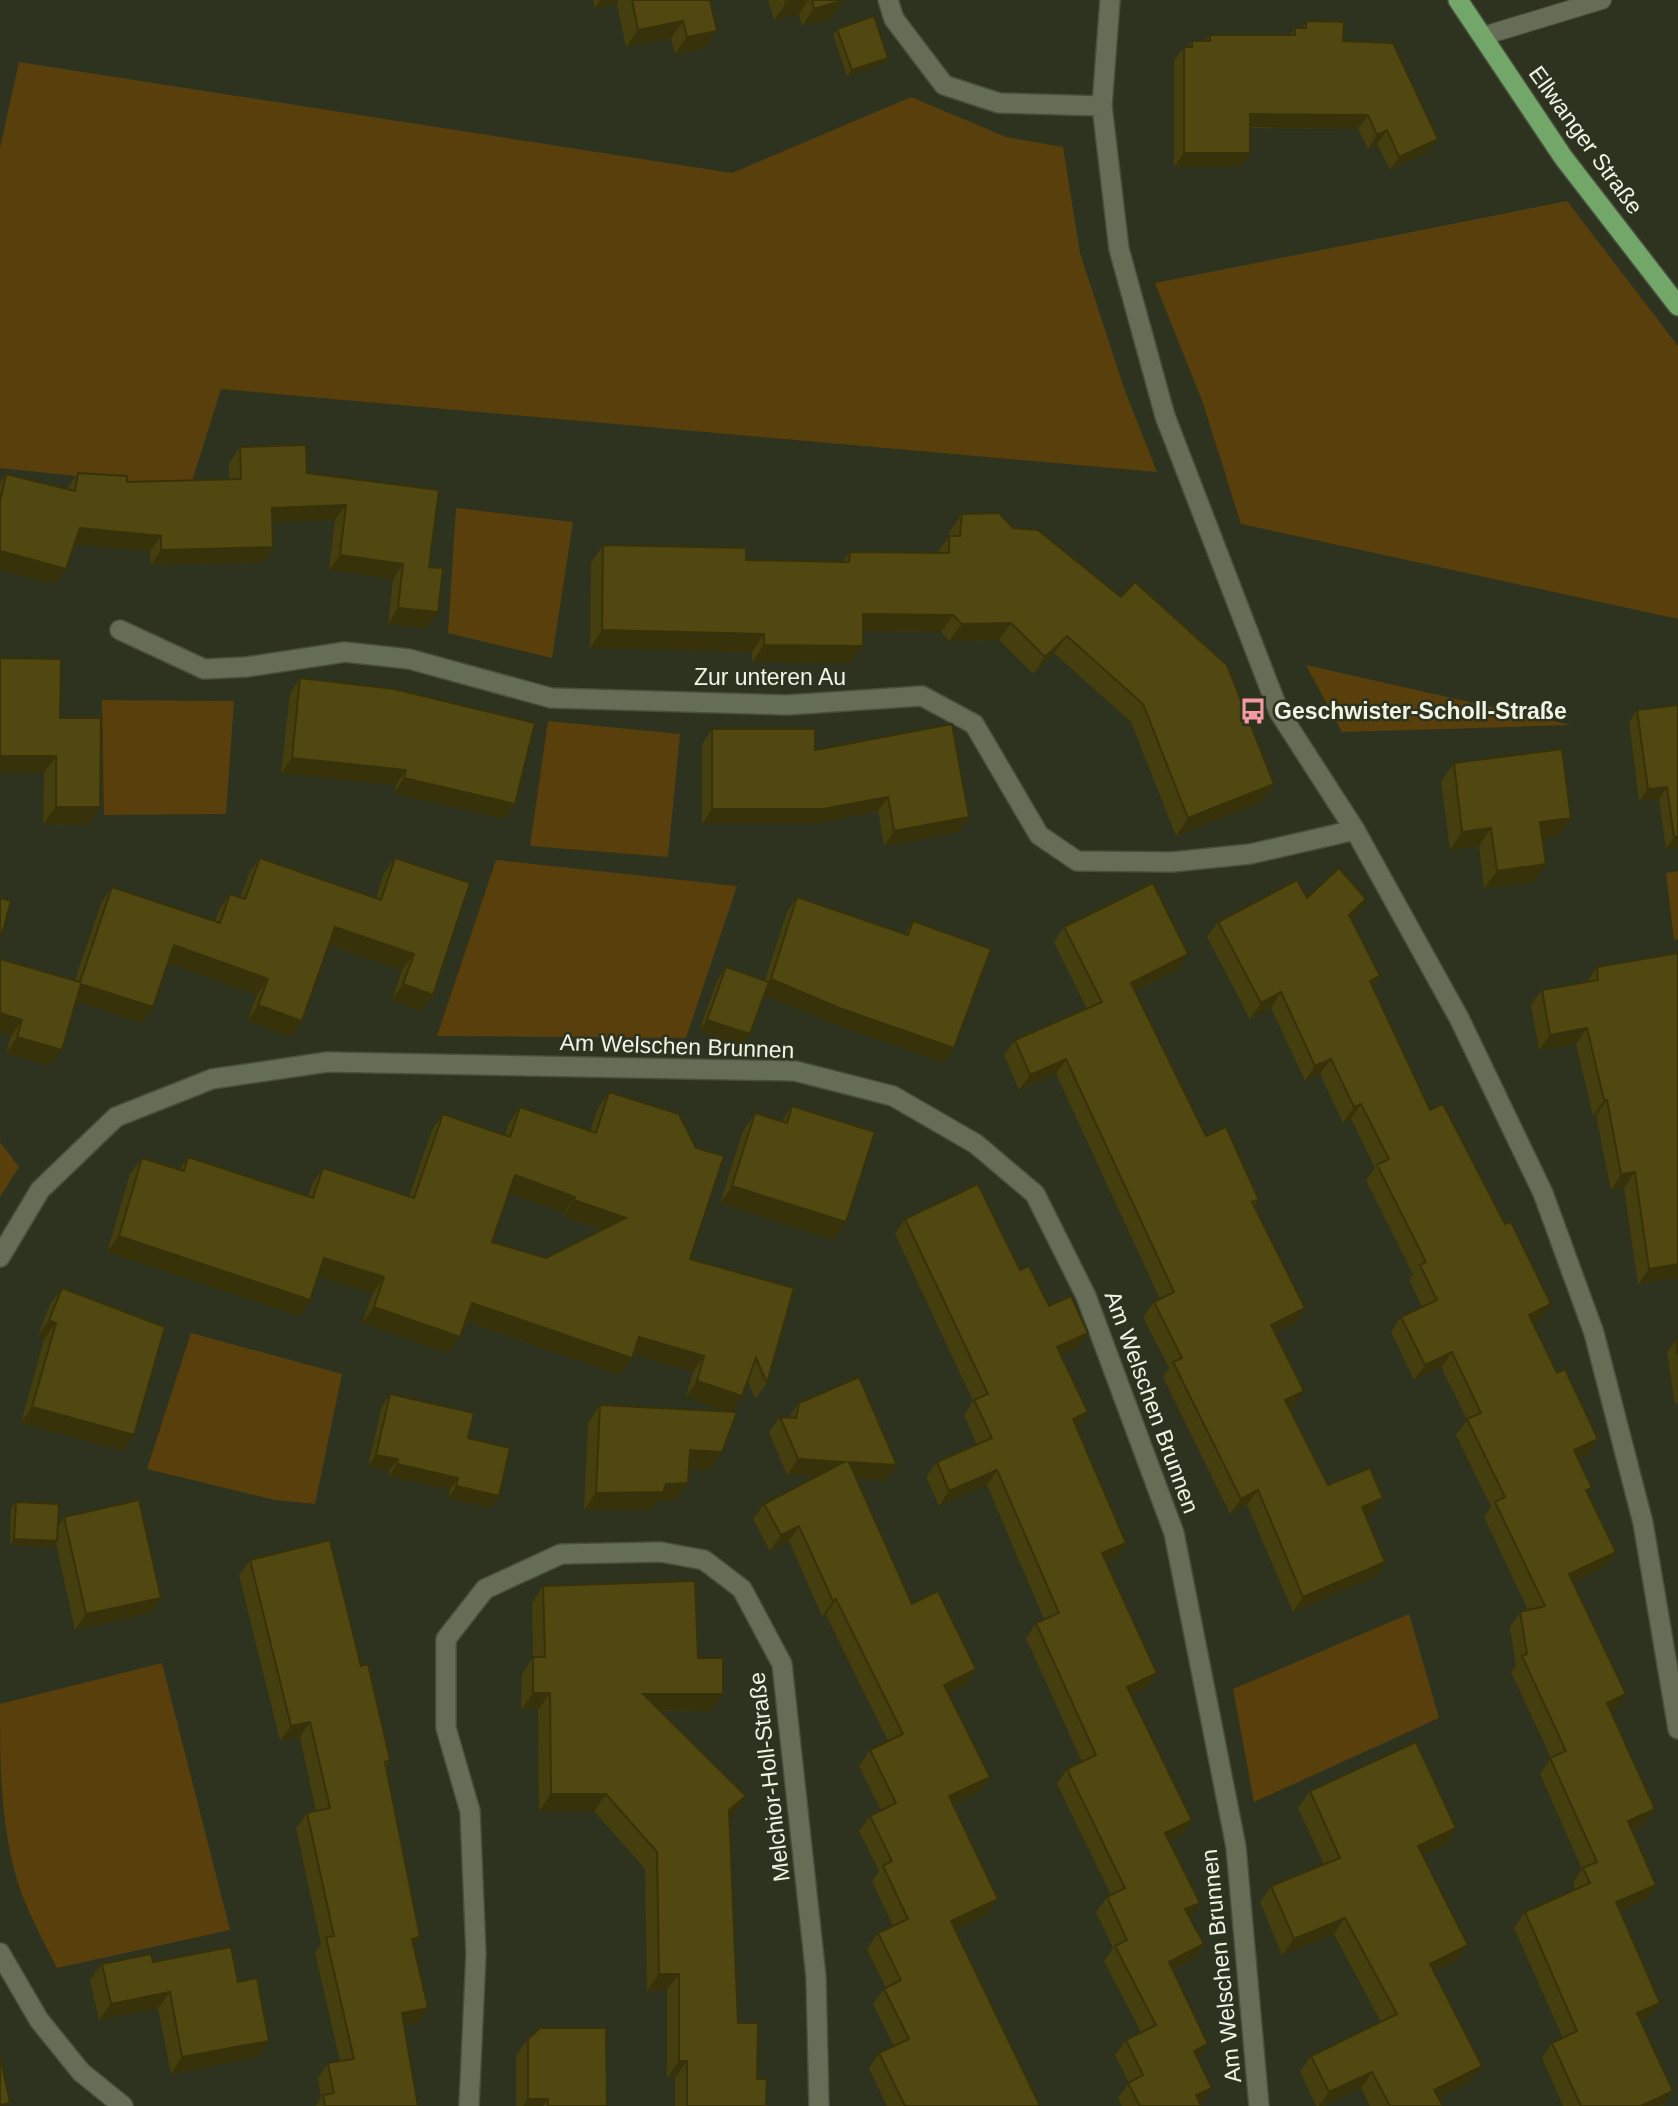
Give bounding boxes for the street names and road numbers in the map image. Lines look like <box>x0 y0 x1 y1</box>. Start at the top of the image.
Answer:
street label: Ellwanger Straße <box>1524 61 1648 219</box>
street label: Zur unteren Au <box>694 664 846 690</box>
street label: Am Welschen Brunnen <box>559 1029 795 1063</box>
street label: Am Welschen Brunnen <box>1100 1287 1204 1517</box>
street label: Melchior-Holl-Straße <box>743 1671 795 1883</box>
street label: Am Welschen Brunnen <box>1196 1848 1246 2084</box>

